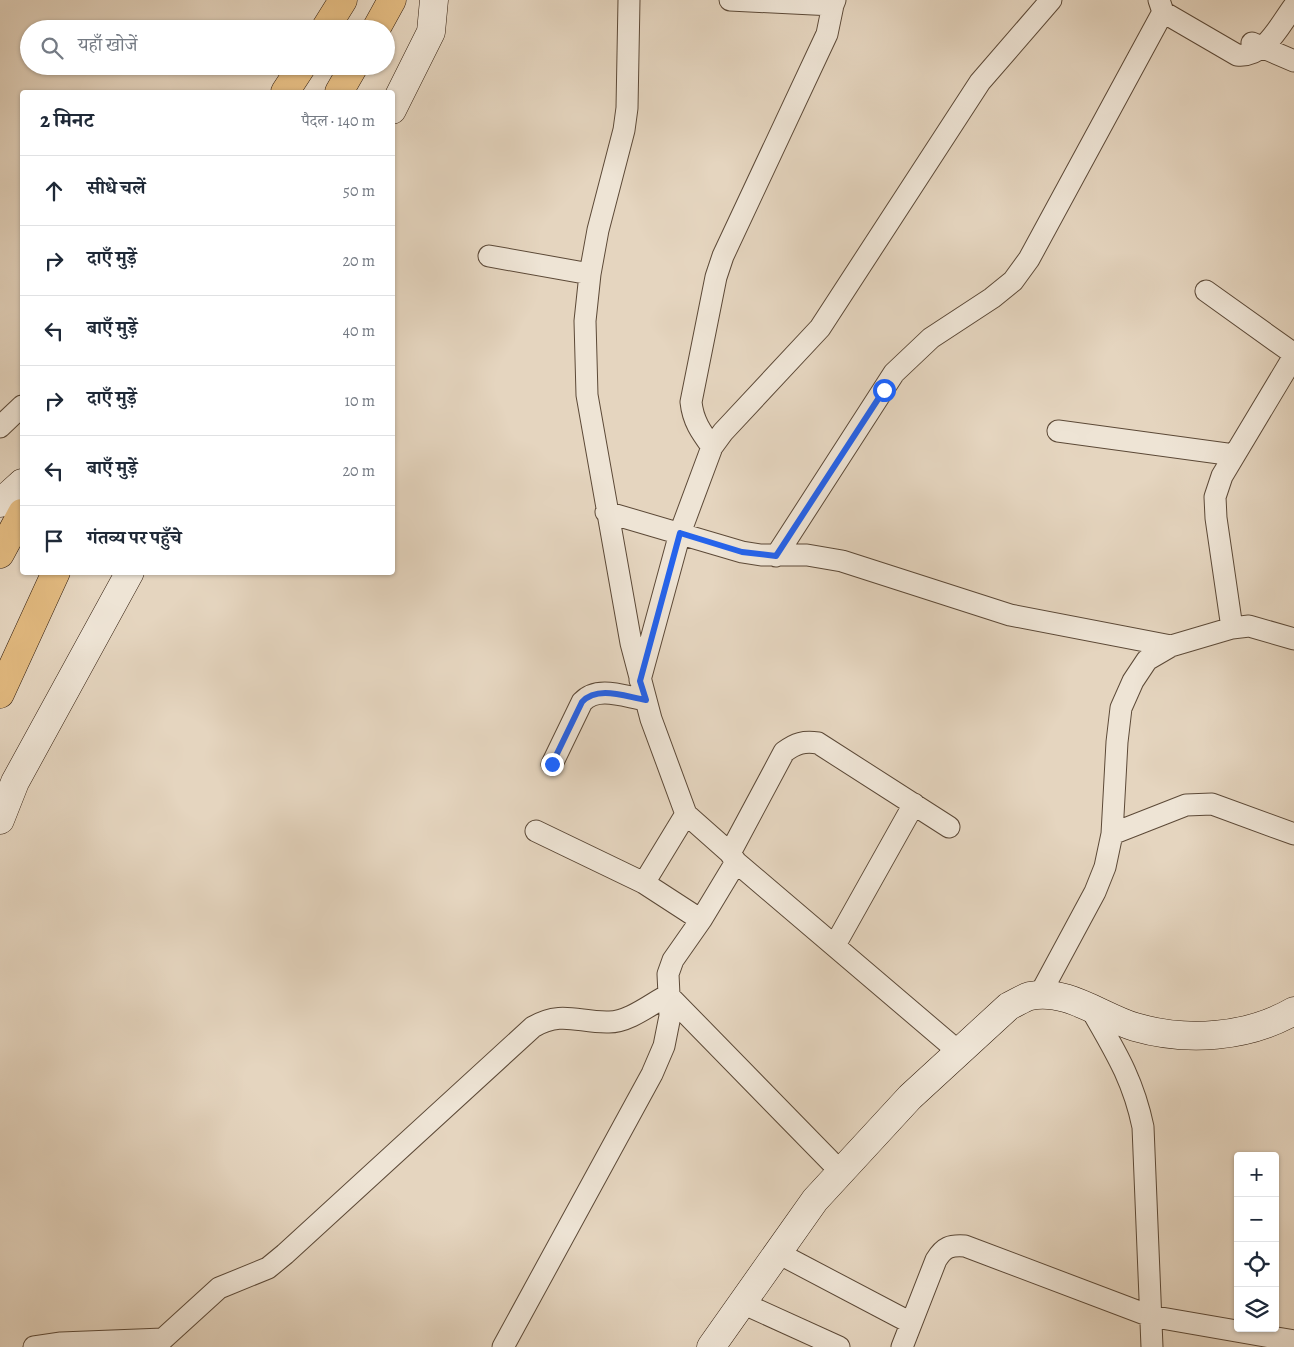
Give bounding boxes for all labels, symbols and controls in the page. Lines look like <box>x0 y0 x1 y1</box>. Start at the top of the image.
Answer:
search box <box>20 20 395 75</box>
text: यहाँ खोजें <box>78 32 137 58</box>
icon: search <box>38 34 66 62</box>
text: 2 मिनट <box>40 106 94 134</box>
text: पैदल · 140 m <box>302 110 375 132</box>
text: सीधे चलें <box>87 175 145 201</box>
icon: ahead <box>40 177 68 205</box>
text: 50 m <box>343 180 375 202</box>
text: दाएँ मुड़ें <box>87 245 137 271</box>
icon: right <box>40 247 68 275</box>
text: 20 m <box>342 250 375 272</box>
text: बाएँ मुड़ें <box>87 315 137 341</box>
icon: left <box>40 317 68 345</box>
text: 40 m <box>343 320 375 342</box>
route start <box>873 379 896 402</box>
text: दाएँ मुड़ें <box>87 385 137 411</box>
icon: right <box>40 387 68 415</box>
text: 10 m <box>345 390 375 412</box>
text: बाएँ मुड़ें <box>87 455 137 481</box>
icon: left <box>40 457 68 485</box>
text: 20 m <box>342 460 375 482</box>
text: गंतव्य पर पहुँचे <box>87 525 182 551</box>
icon: arrive <box>40 527 68 555</box>
route end <box>541 753 564 776</box>
map controls <box>1234 1152 1279 1332</box>
button: + <box>1234 1152 1279 1197</box>
button: − <box>1234 1197 1279 1242</box>
button: locate <box>1234 1242 1279 1287</box>
button: layers <box>1234 1287 1279 1332</box>

